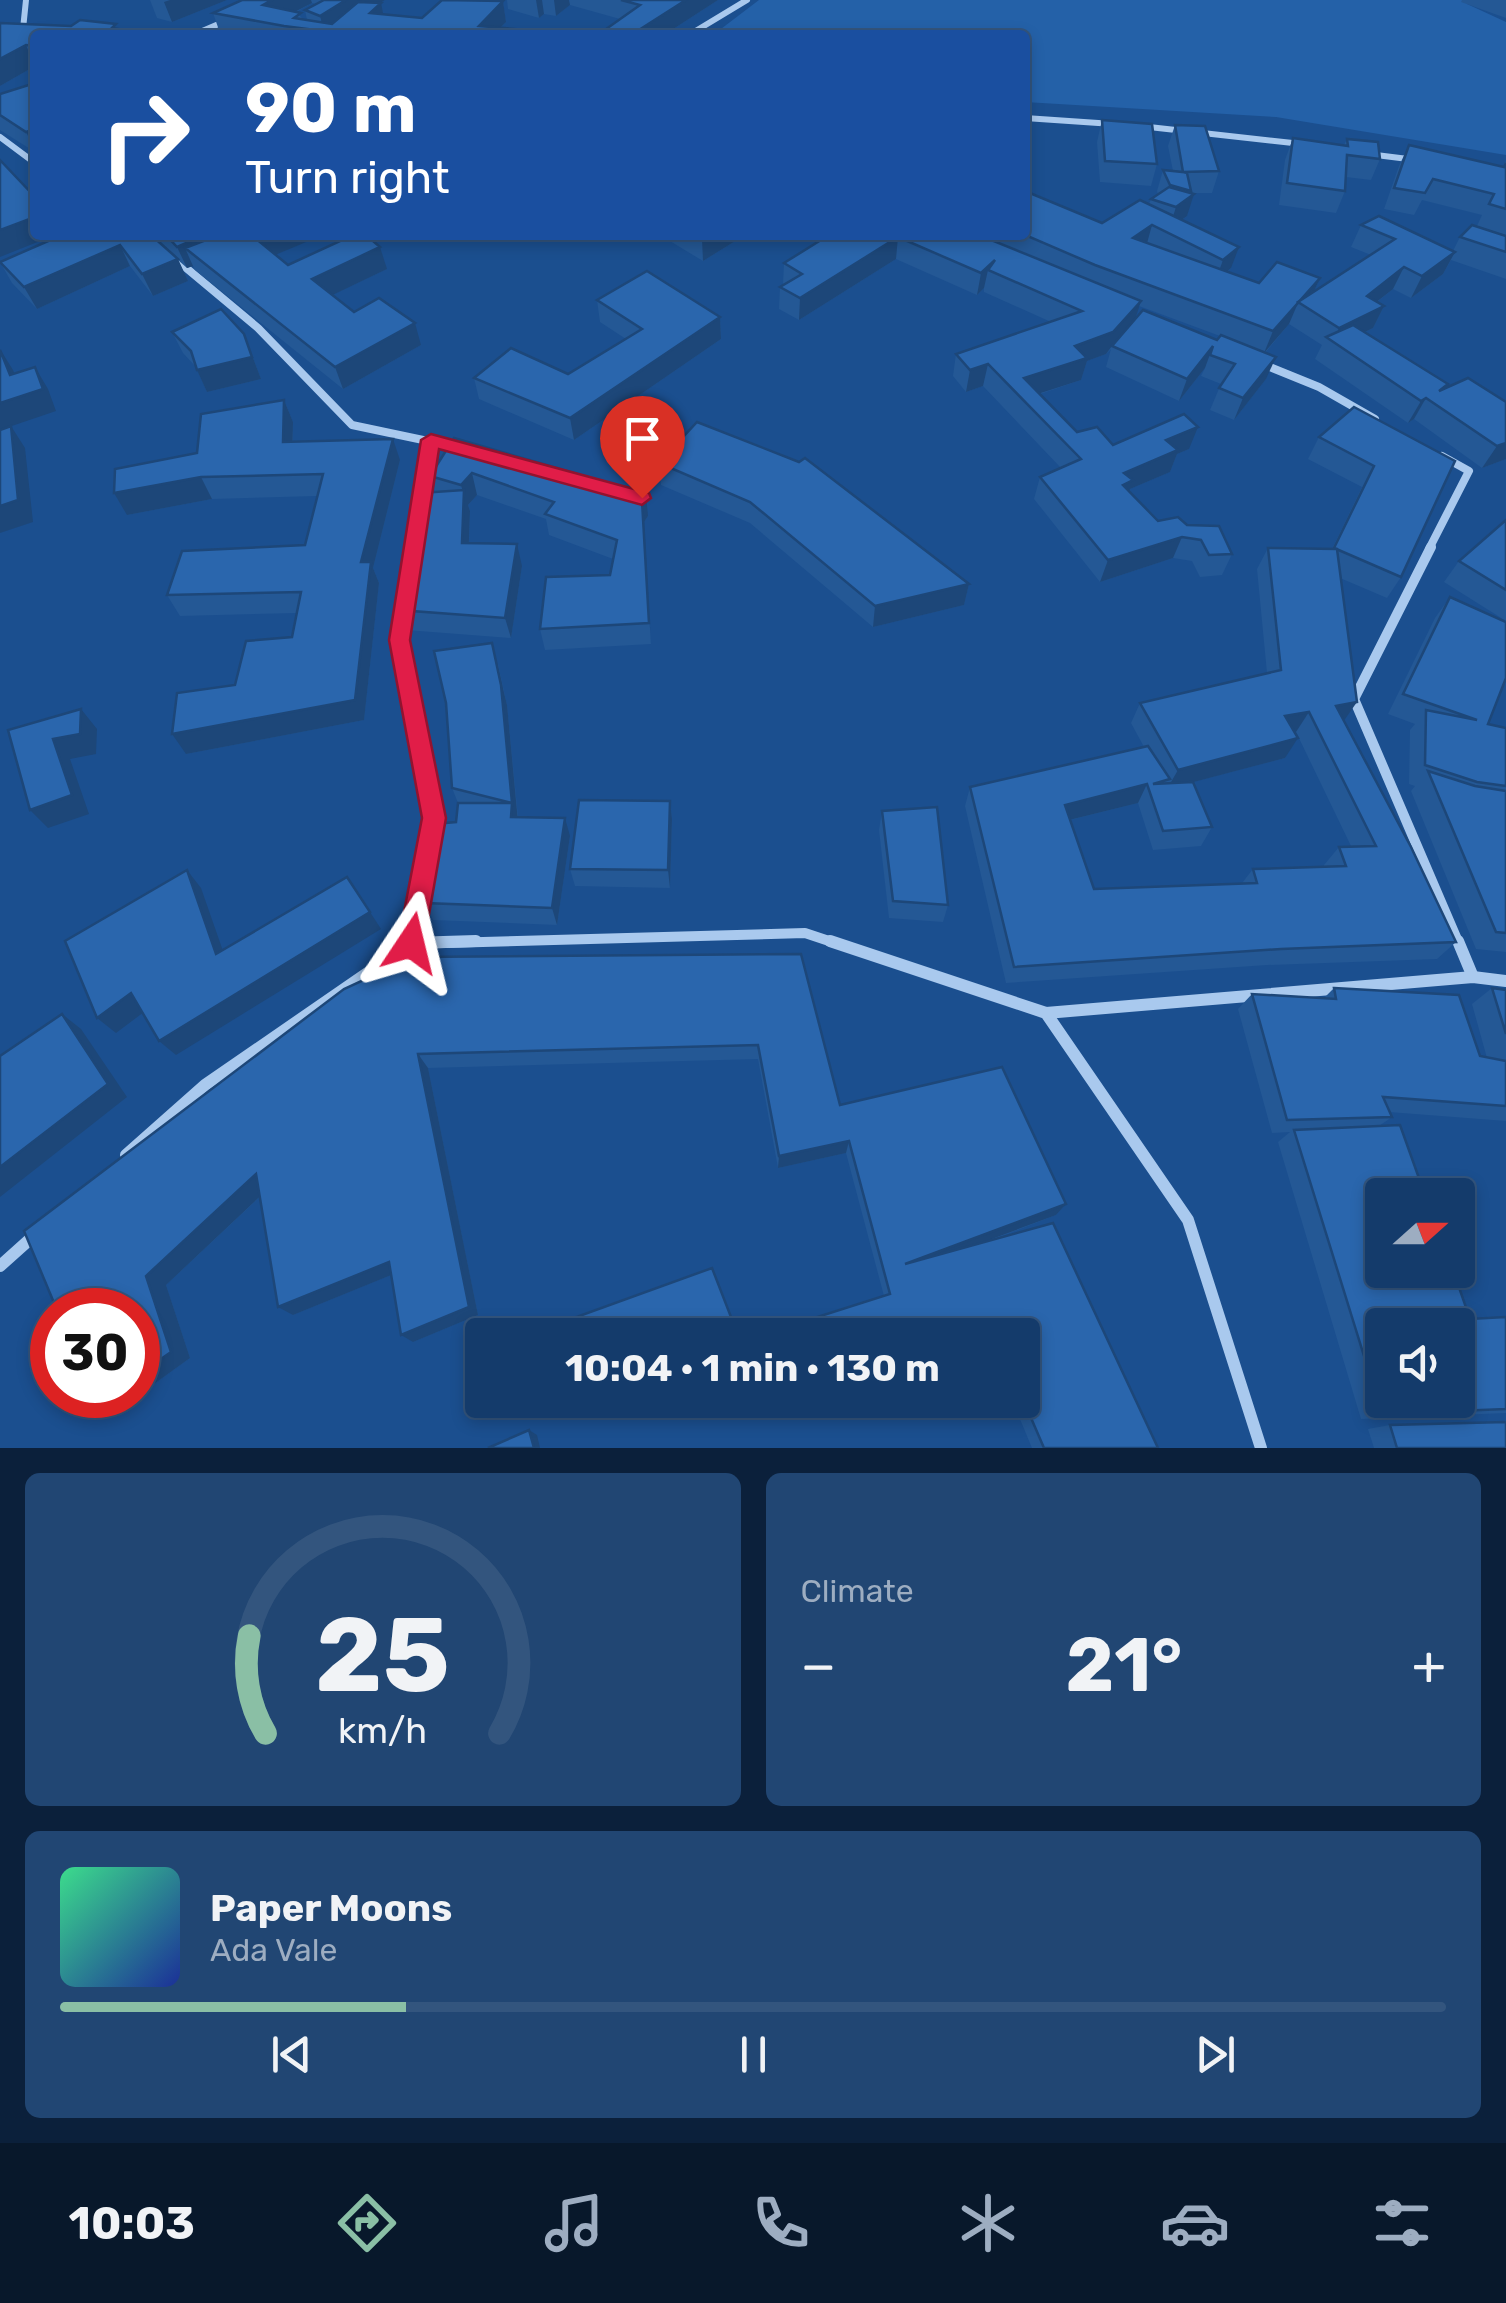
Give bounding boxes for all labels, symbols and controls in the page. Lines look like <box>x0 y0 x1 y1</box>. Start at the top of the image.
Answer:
text: 90 m <box>245 67 417 150</box>
icon: right <box>80 70 210 200</box>
text: Turn right <box>245 151 449 204</box>
pin <box>600 396 685 499</box>
icon: arrive <box>615 411 670 466</box>
position arrow <box>359 891 463 995</box>
north arrow <box>1365 1178 1475 1288</box>
map controls <box>1365 1178 1475 1418</box>
speed limit sign: 30 <box>30 1288 160 1418</box>
button: sound <box>1365 1308 1475 1418</box>
text: 10:04 · 1 min · 130 m <box>565 1345 940 1391</box>
text: Climate <box>801 1572 914 1610</box>
text: 25 <box>315 1594 450 1717</box>
text: 21° <box>1066 1621 1182 1710</box>
text: − <box>801 1633 836 1698</box>
text: + <box>1412 1633 1446 1698</box>
text: km/h <box>338 1710 427 1752</box>
text: Paper Moons <box>210 1885 452 1931</box>
text: Ada Vale <box>210 1931 337 1969</box>
icon: previous <box>264 2027 319 2082</box>
icon: pause <box>726 2027 781 2082</box>
icon: next <box>1188 2027 1243 2082</box>
icon: directions <box>332 2188 402 2258</box>
icon: music <box>539 2188 609 2258</box>
icon: phone <box>746 2188 816 2258</box>
icon: climate <box>953 2188 1023 2258</box>
icon: car <box>1160 2188 1230 2258</box>
icon: filters <box>1367 2188 1437 2258</box>
text: 10:03 <box>69 2197 195 2250</box>

